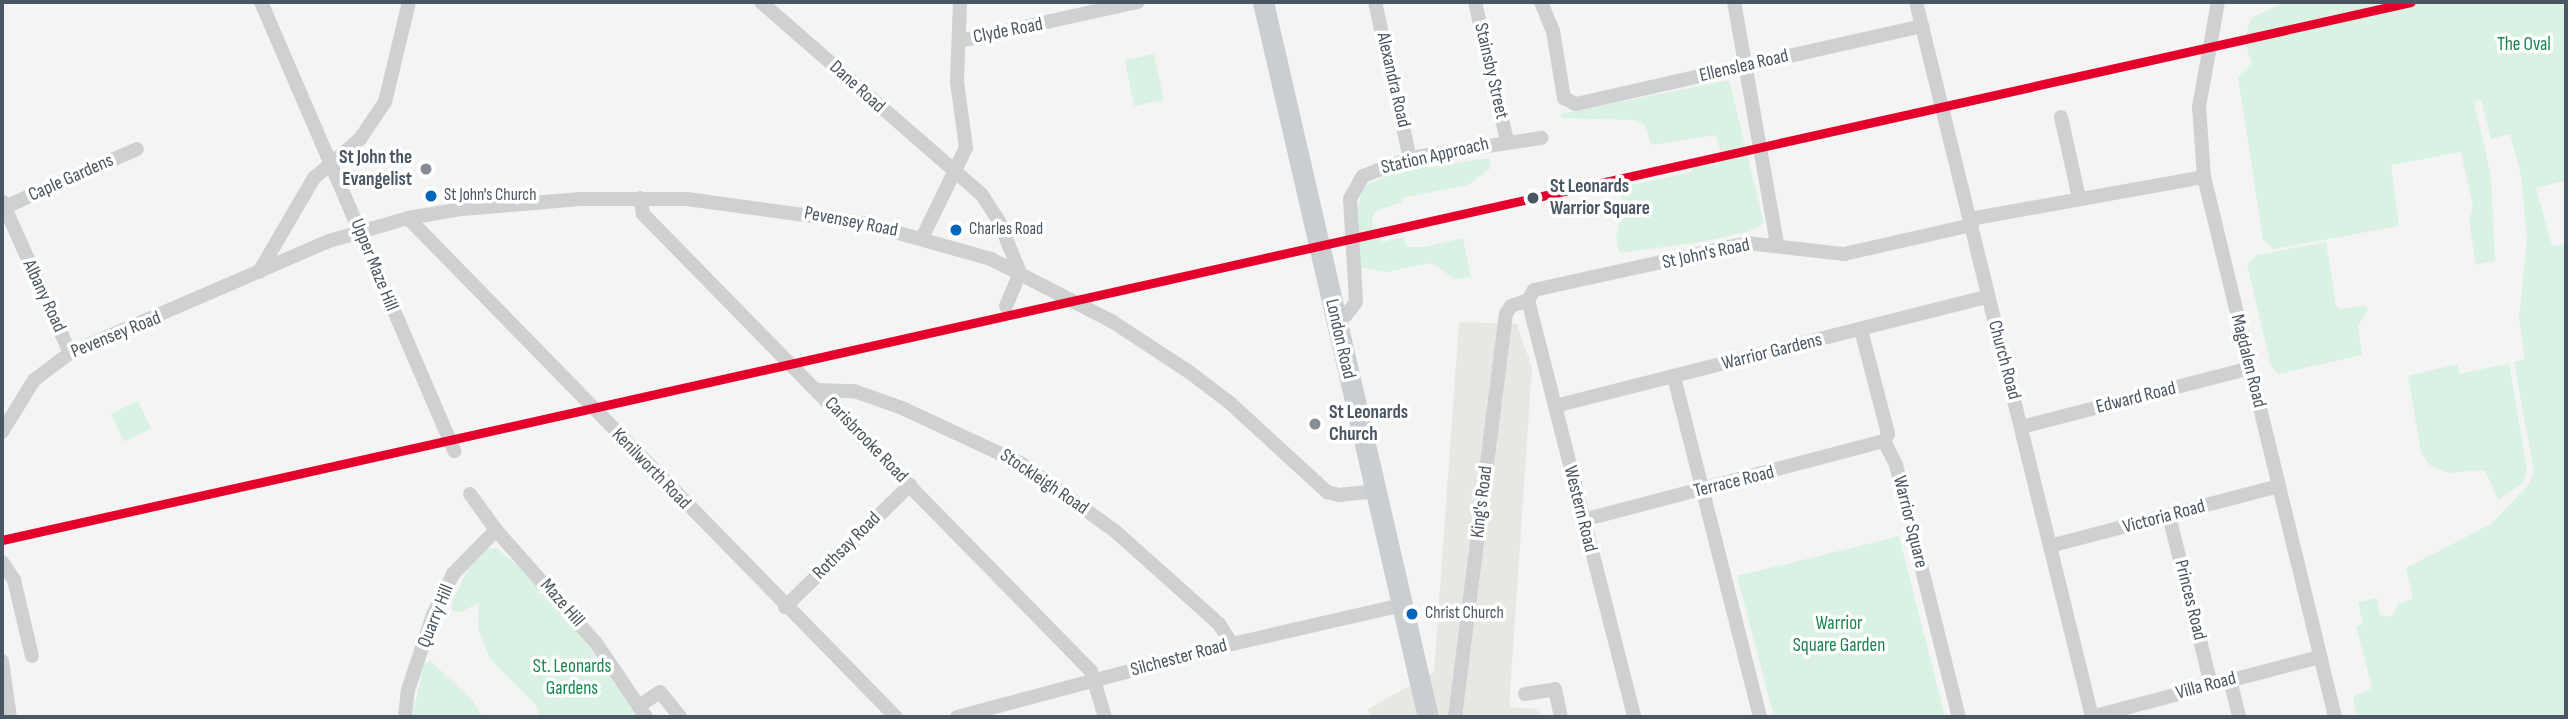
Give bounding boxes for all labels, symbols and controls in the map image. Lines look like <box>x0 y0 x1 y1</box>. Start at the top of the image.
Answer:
street label: Clyde Road <box>971 13 1045 49</box>
street label: Stainsby Street <box>1469 21 1513 121</box>
street label: Alexandra Road <box>1371 30 1415 130</box>
park label: The Oval <box>2497 34 2551 56</box>
street label: Ellenslea Road <box>1697 45 1791 87</box>
street label: Dane Road <box>824 56 890 118</box>
street label: Station Approach <box>1379 133 1491 179</box>
place label: St John the Evangelist <box>339 147 412 191</box>
street label: Caple Gardens <box>25 149 117 207</box>
marker: St John the Evangelist <box>418 161 434 177</box>
place label: St Leonards Warrior Square <box>1550 176 1650 220</box>
place label: St John's Church <box>444 186 536 206</box>
marker: St Leonards Warrior Square <box>1522 187 1544 209</box>
marker: St John's Church <box>424 189 438 203</box>
street label: Pevensey Road <box>802 202 900 242</box>
street label: Upper Maze Hill <box>345 216 403 314</box>
place label: Charles Road <box>969 220 1043 240</box>
marker: Charles Road <box>949 223 963 237</box>
street label: St John's Road <box>1660 234 1752 274</box>
street label: Albany Road <box>17 256 71 336</box>
street label: London Road <box>1320 297 1360 381</box>
street label: Pevensey Road <box>68 307 164 363</box>
street label: Magdalen Road <box>2225 312 2271 410</box>
street label: Church Road <box>1983 318 2025 402</box>
street label: Warrior Gardens <box>1720 329 1824 375</box>
street label: Edward Road <box>2094 377 2178 419</box>
street label: Carisbrooke Road <box>820 392 912 488</box>
place label: St Leonards Church <box>1329 402 1408 446</box>
marker: St Leonards Church <box>1307 416 1323 432</box>
street label: Kenilworth Road <box>607 424 695 514</box>
street label: Stockleigh Road <box>996 444 1092 520</box>
street label: Terrace Road <box>1692 461 1776 503</box>
street label: Western Road <box>1558 464 1602 554</box>
street label: King's Road <box>1466 465 1498 539</box>
street label: Warrior Square <box>1888 474 1932 570</box>
street label: Victoria Road <box>2120 495 2208 539</box>
street label: Rothsay Road <box>808 507 886 585</box>
street label: Princes Road <box>2169 558 2211 642</box>
street label: Maze Hill <box>535 574 589 632</box>
street label: Quarry Hill <box>413 581 459 651</box>
place label: Christ Church <box>1425 604 1504 624</box>
marker: Christ Church <box>1405 607 1419 621</box>
park label: Warrior Square Garden <box>1793 613 1885 657</box>
street label: Silchester Road <box>1128 634 1230 682</box>
park label: St. Leonards Gardens <box>533 656 611 700</box>
street label: Villa Road <box>2174 667 2238 705</box>

